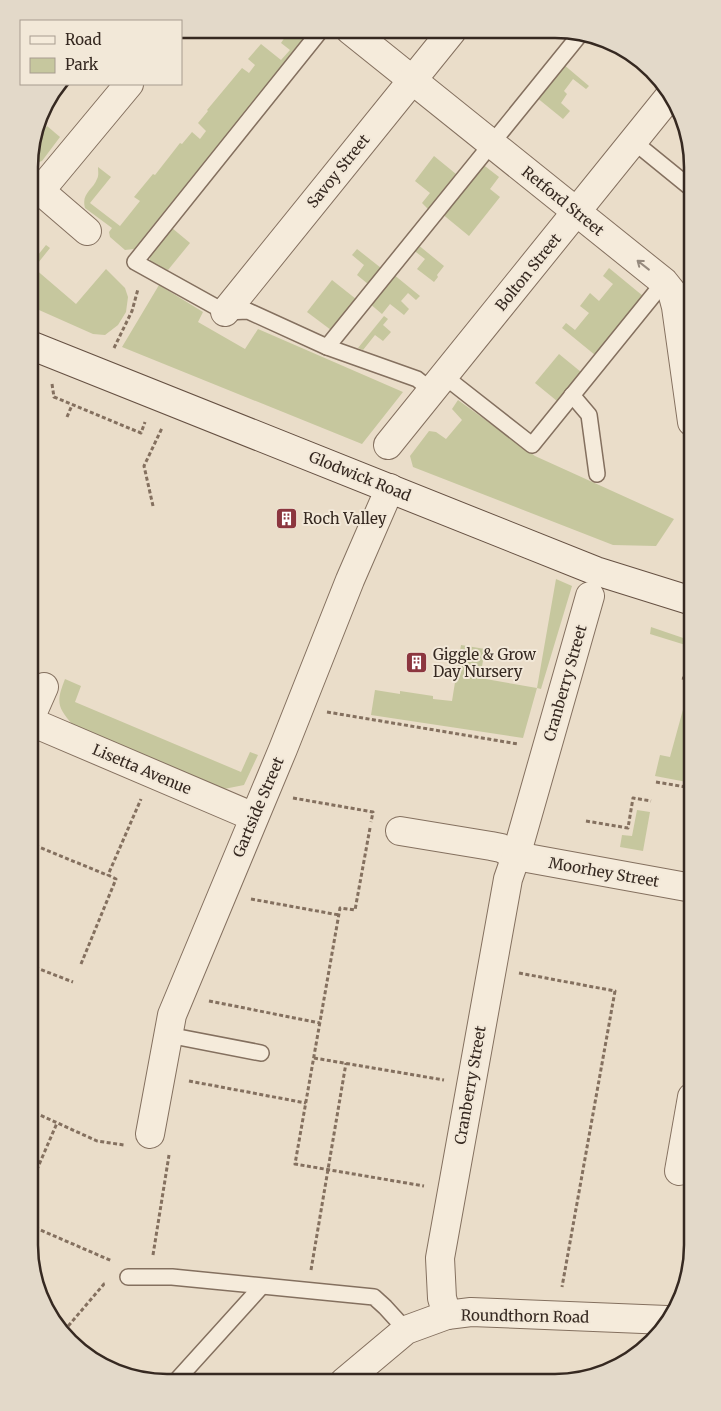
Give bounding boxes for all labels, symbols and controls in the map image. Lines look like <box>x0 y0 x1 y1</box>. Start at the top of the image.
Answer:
legend <box>20 20 182 85</box>
text: Road <box>65 30 101 49</box>
text: Park <box>65 55 99 74</box>
street label: Savoy Street <box>303 130 374 212</box>
street label: Retford Street <box>518 162 608 240</box>
street label: Bolton Street <box>491 229 565 315</box>
one-way arrow <box>637 260 650 271</box>
street label: Glodwick Road <box>306 447 414 505</box>
building icon: Roch Valley <box>275 506 299 530</box>
place label: Roch Valley <box>303 509 387 528</box>
street label: Cranberry Street <box>539 622 591 743</box>
place label: Giggle & Grow Day Nursery <box>433 645 536 681</box>
building icon: Giggle & Grow Day Nursery <box>405 651 429 675</box>
street label: Lisetta Avenue <box>90 740 194 798</box>
street label: Gartside Street <box>228 754 288 860</box>
street label: Moorhey Street <box>547 853 661 891</box>
street label: Cranberry Street <box>450 1024 490 1146</box>
street label: Roundthorn Road <box>461 1305 589 1327</box>

